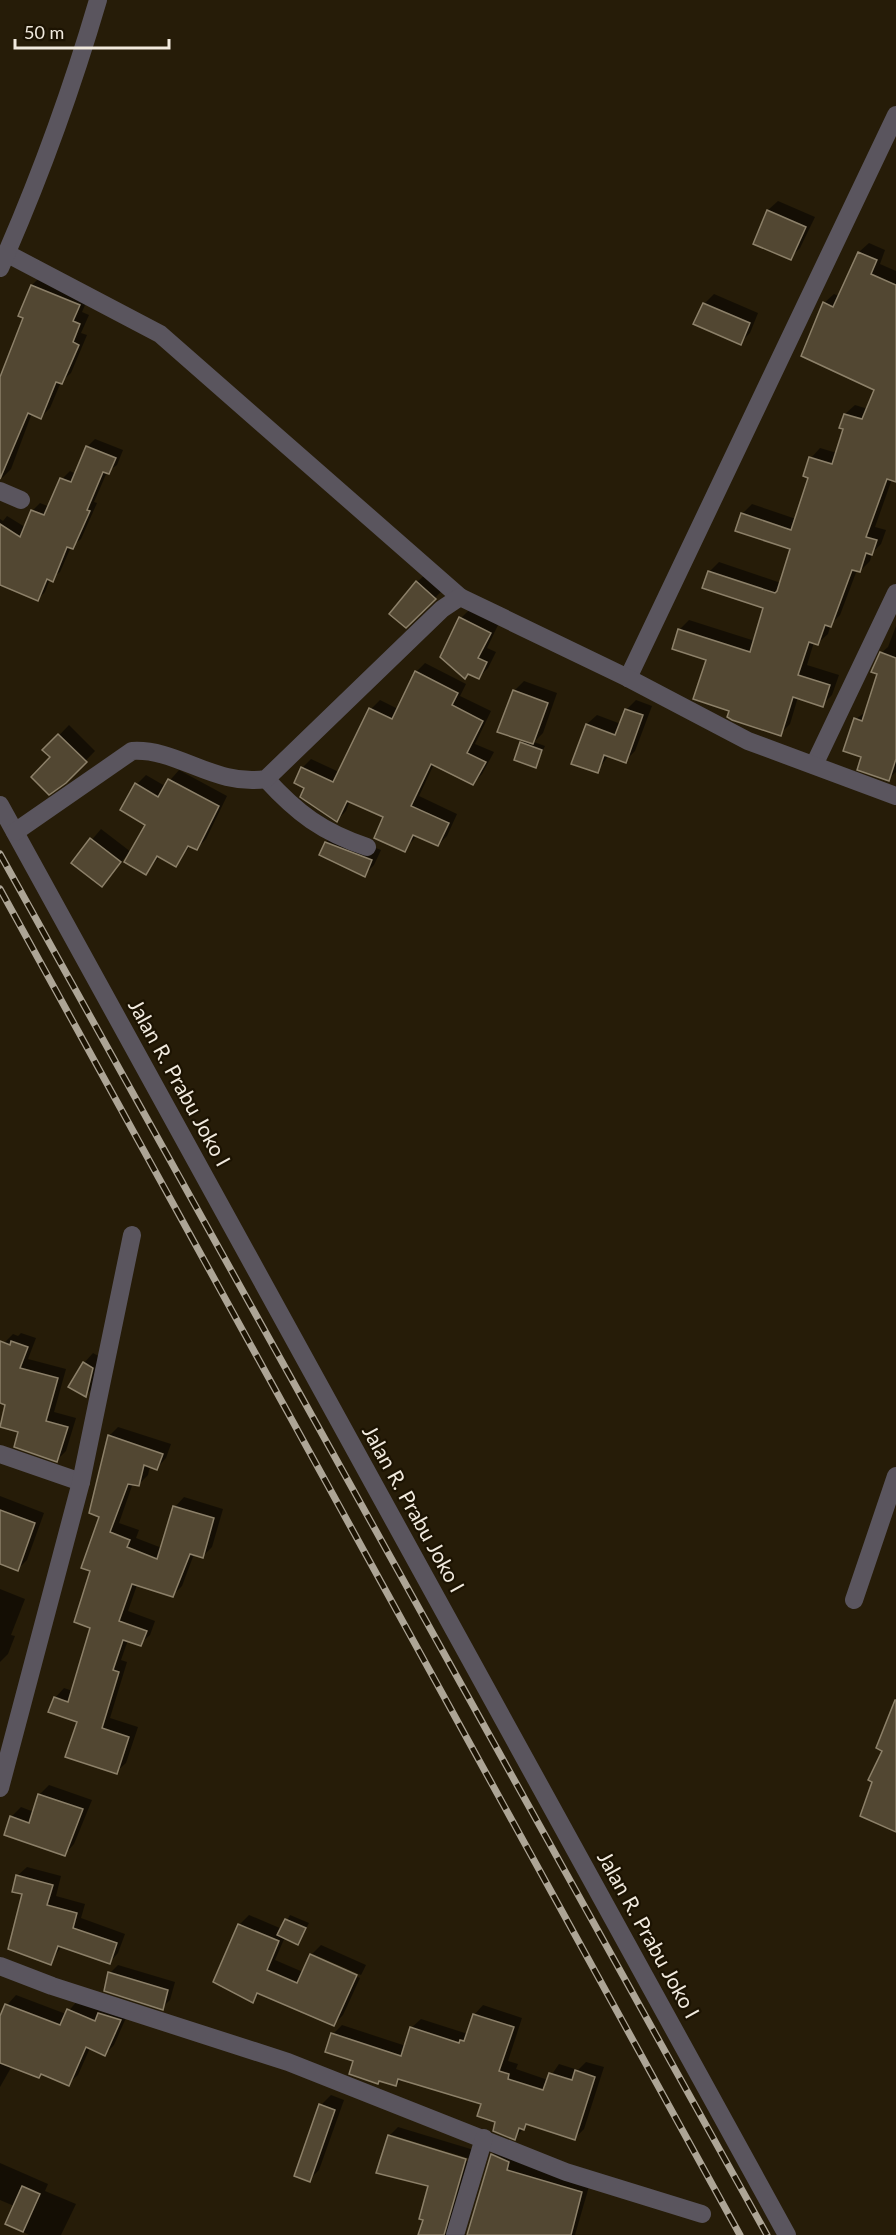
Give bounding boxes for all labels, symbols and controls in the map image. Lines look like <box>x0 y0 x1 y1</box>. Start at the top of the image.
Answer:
scale bar <box>15 12 170 50</box>
text: 50 m <box>24 21 64 43</box>
street label: Jalan R. Prabu Joko I <box>124 994 237 1170</box>
street label: Jalan R. Prabu Joko I <box>358 1420 471 1596</box>
street label: Jalan R. Prabu Joko I <box>593 1846 706 2022</box>

